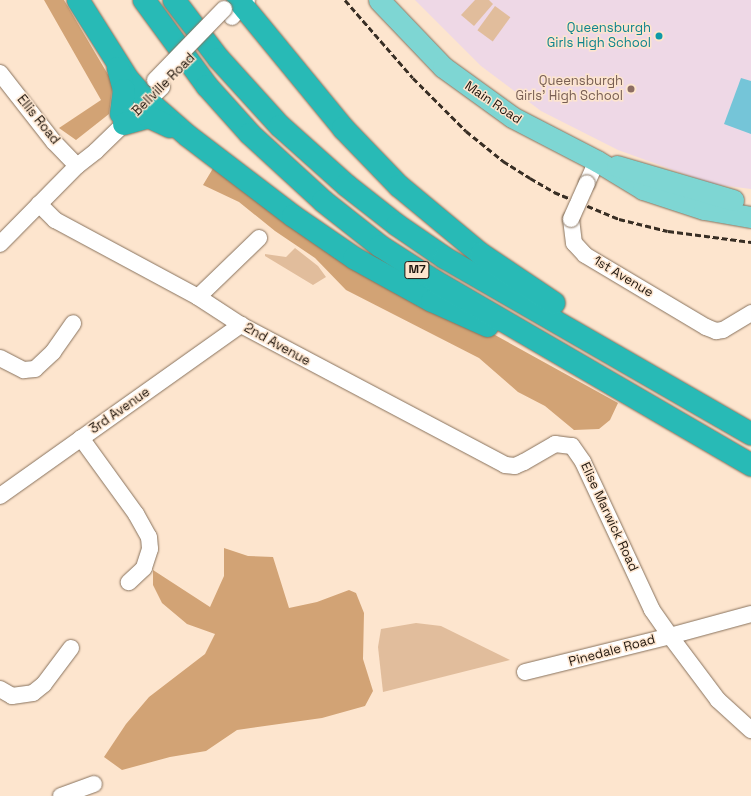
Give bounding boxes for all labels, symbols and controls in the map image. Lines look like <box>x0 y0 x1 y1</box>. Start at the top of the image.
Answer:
place label: Queensburgh Girls High School <box>547 21 651 52</box>
marker: Queensburgh Girls High School <box>654 31 664 41</box>
street label: Bellville Road <box>129 50 199 120</box>
place label: Queensburgh Girls' High School <box>515 74 623 105</box>
street label: Main Road <box>462 78 524 128</box>
marker: Queensburgh Girls' High School <box>626 84 636 94</box>
street label: Ellis Road <box>13 92 63 148</box>
street label: 1st Avenue <box>590 253 656 301</box>
road number: M7 <box>404 260 430 280</box>
street label: 2nd Avenue <box>241 320 313 370</box>
street label: 3rd Avenue <box>87 384 153 438</box>
street label: Elise Marwick Road <box>577 460 641 574</box>
street label: Pinedale Road <box>567 632 657 670</box>

